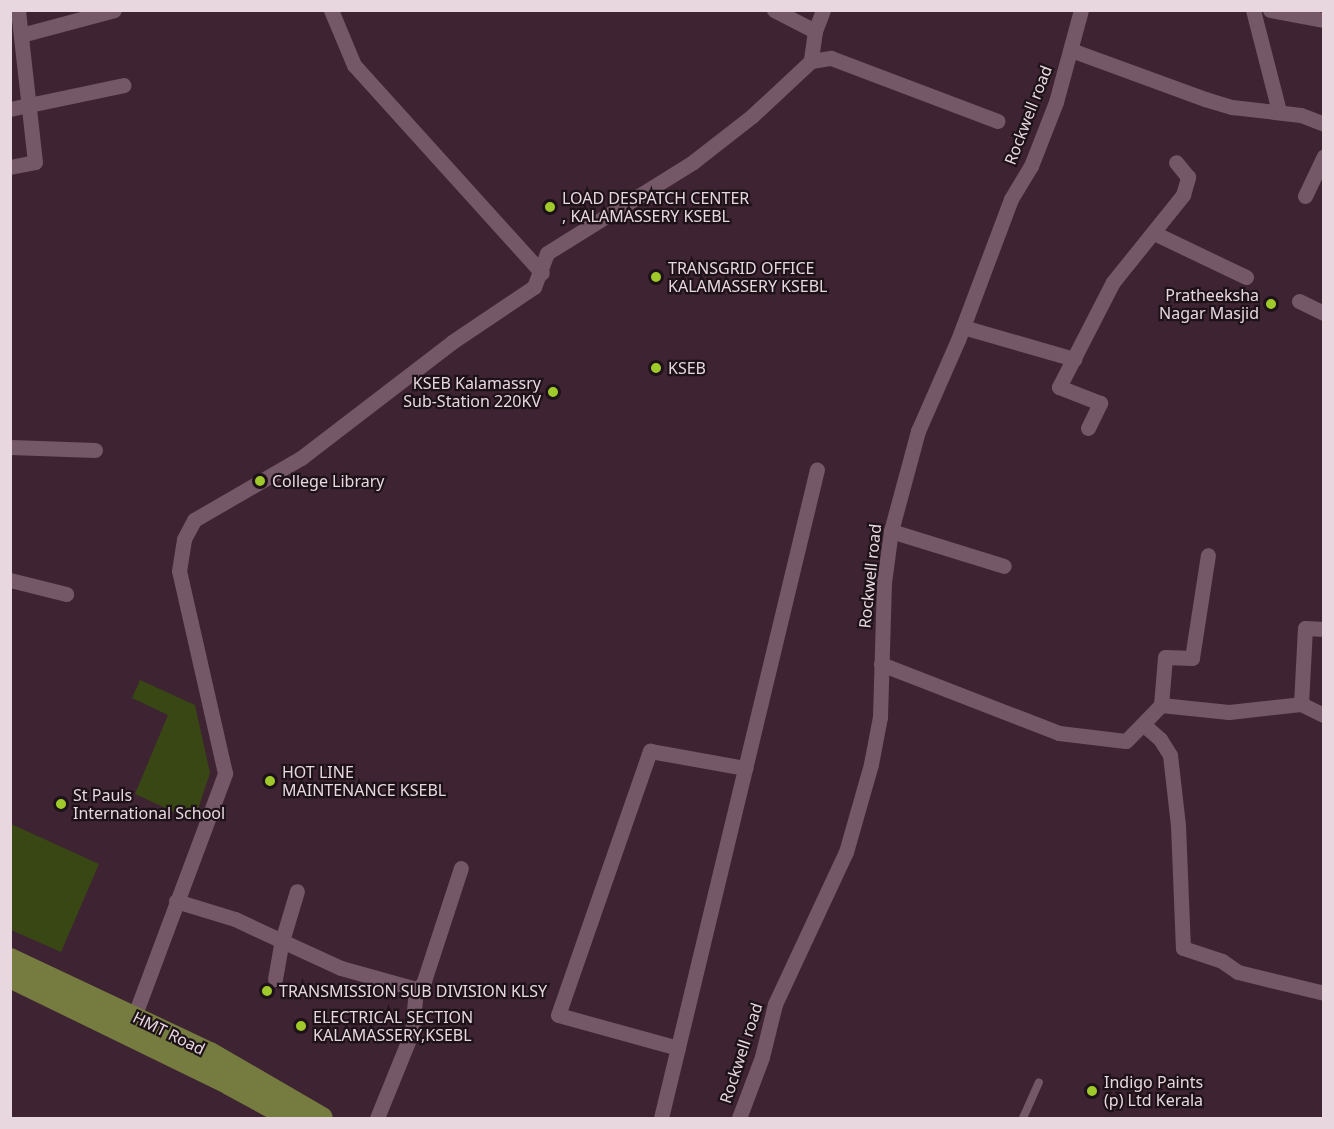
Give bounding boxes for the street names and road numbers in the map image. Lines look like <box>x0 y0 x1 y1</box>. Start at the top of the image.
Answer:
street label: Rockwell road <box>1000 63 1056 167</box>
street label: Rockwell road <box>855 523 885 629</box>
street label: Rockwell road <box>716 1000 766 1106</box>
street label: HMT Road <box>130 1007 208 1059</box>

